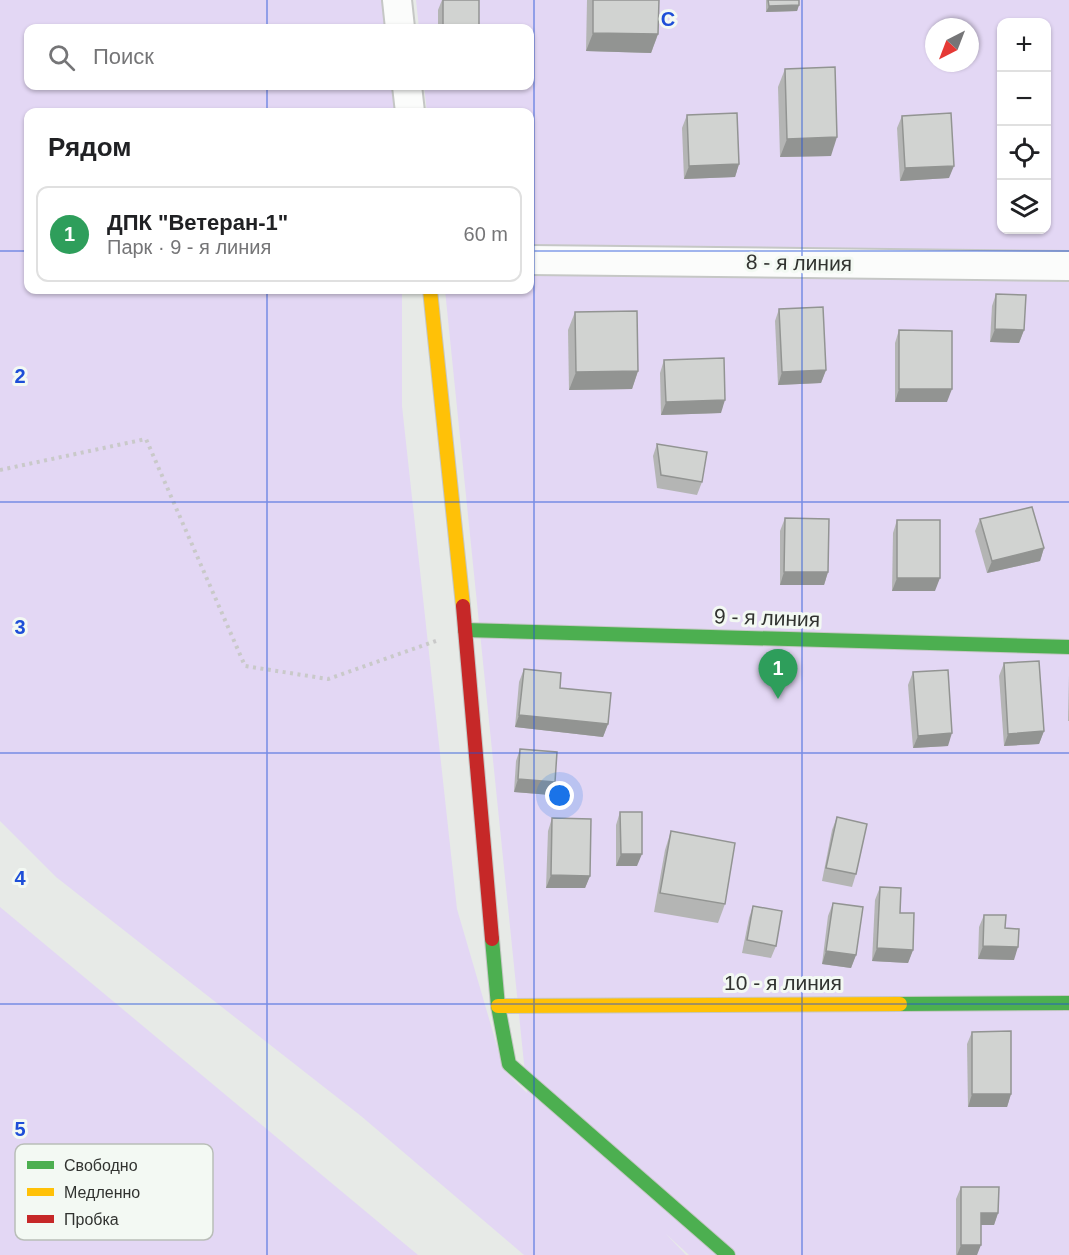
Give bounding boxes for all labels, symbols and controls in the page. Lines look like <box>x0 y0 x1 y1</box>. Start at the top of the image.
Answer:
text: C <box>661 8 675 30</box>
north arrow <box>925 18 979 72</box>
map controls <box>997 18 1051 234</box>
button: + <box>997 18 1051 72</box>
search box <box>24 24 534 90</box>
icon: search <box>45 41 78 74</box>
text: Поиск <box>93 44 154 69</box>
button: − <box>997 72 1051 126</box>
button: locate <box>997 126 1051 180</box>
text: Рядом <box>48 132 131 162</box>
button: layers <box>997 180 1051 234</box>
text: ДПК "Ветеран-1" <box>107 210 288 235</box>
text: 1 <box>64 223 75 245</box>
text: 60 m <box>464 223 508 245</box>
text: Парк · 9 - я линия <box>107 236 271 258</box>
street label: 8 - я линия <box>746 250 852 275</box>
text: 2 <box>14 365 26 387</box>
street label: 9 - я линия <box>714 604 821 631</box>
text: 3 <box>14 616 26 638</box>
pin: 1 <box>758 650 798 699</box>
your location <box>545 781 574 810</box>
text: 4 <box>14 867 26 889</box>
street label: 10 - я линия <box>724 971 842 994</box>
text: 5 <box>14 1118 26 1140</box>
legend <box>15 1144 213 1240</box>
text: Свободно <box>64 1157 138 1174</box>
text: Медленно <box>64 1184 140 1201</box>
text: Пробка <box>64 1211 119 1228</box>

